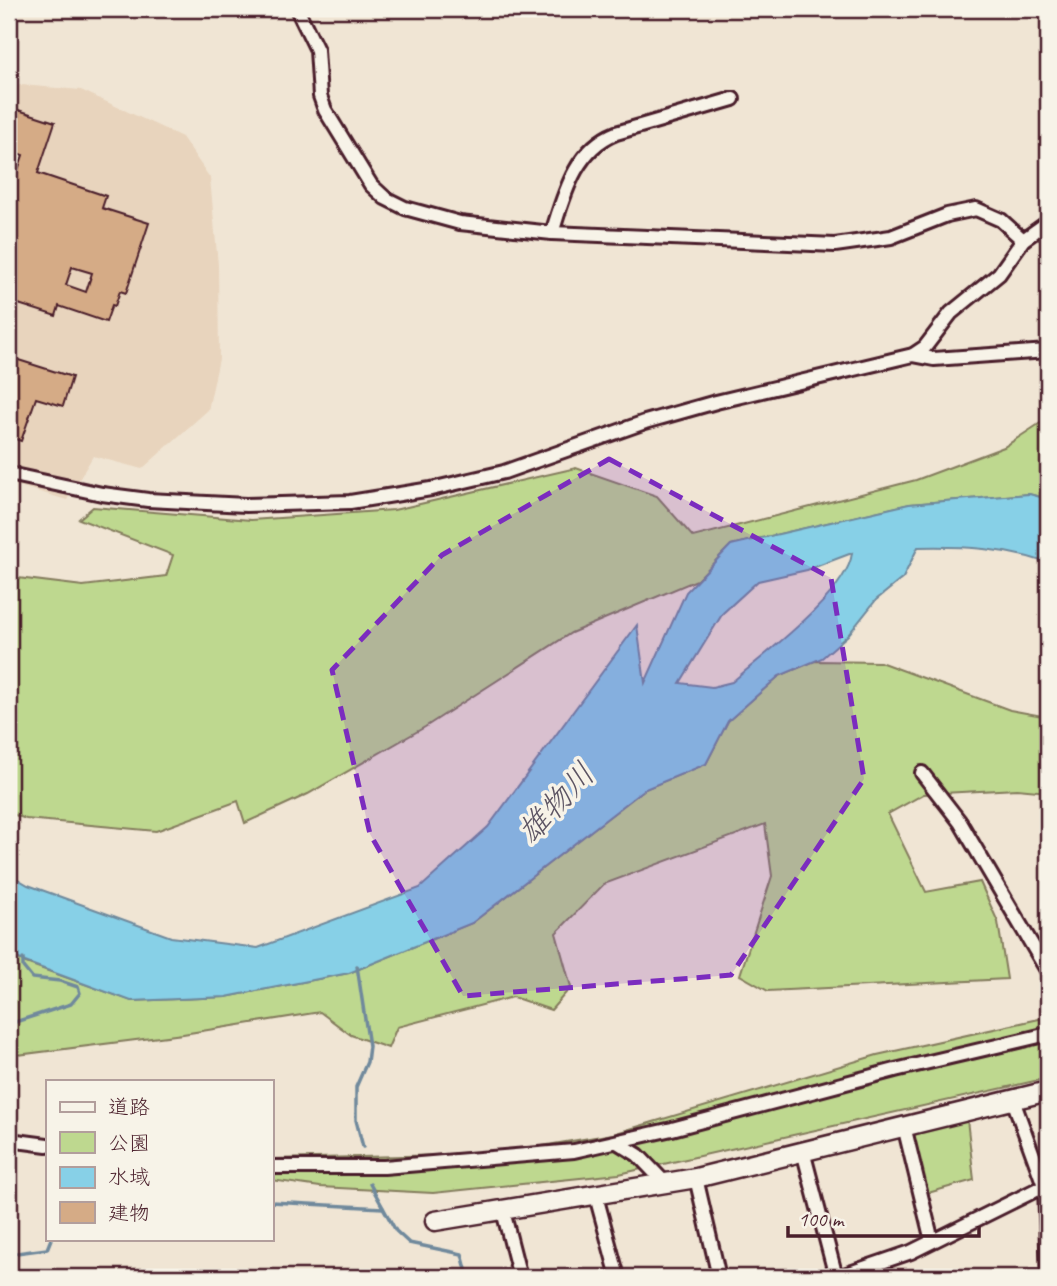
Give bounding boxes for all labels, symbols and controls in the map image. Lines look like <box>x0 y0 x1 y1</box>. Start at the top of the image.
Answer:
water label: 雄物川 <box>508 754 604 852</box>
legend <box>46 1080 273 1240</box>
text: 道路 <box>108 1094 150 1120</box>
text: 公園 <box>108 1130 150 1156</box>
text: 水域 <box>108 1164 150 1190</box>
scale bar <box>788 1195 978 1239</box>
text: 建物 <box>108 1200 150 1226</box>
text: 100 m <box>798 1206 845 1232</box>

